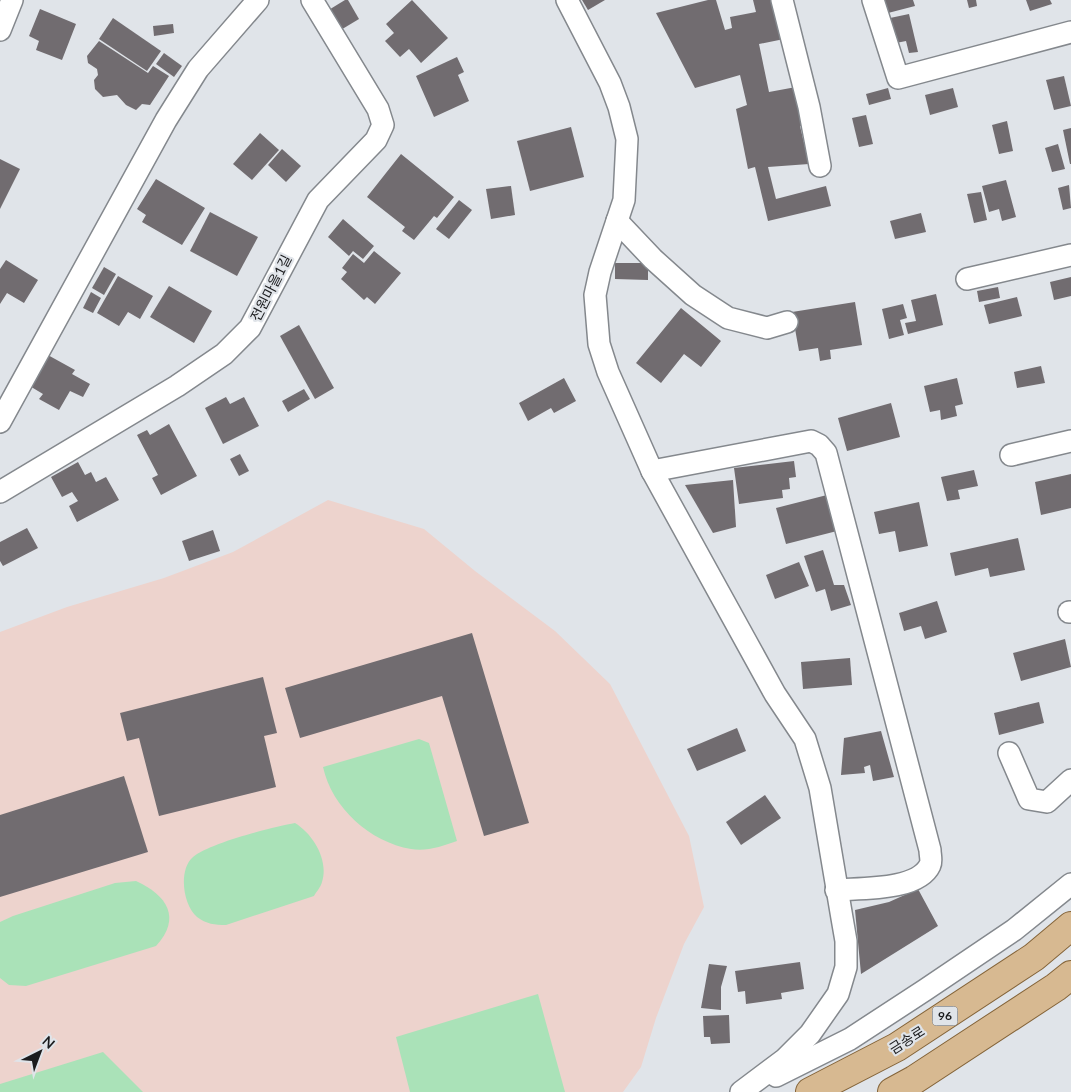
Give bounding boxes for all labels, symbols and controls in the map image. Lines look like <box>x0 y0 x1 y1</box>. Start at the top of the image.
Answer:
street label: 전원마을1길 <box>247 252 295 324</box>
road number: 96 <box>932 1006 958 1026</box>
street label: 금송로 <box>886 1022 928 1057</box>
north arrow <box>15 1027 65 1077</box>
text: N <box>39 1032 59 1052</box>

